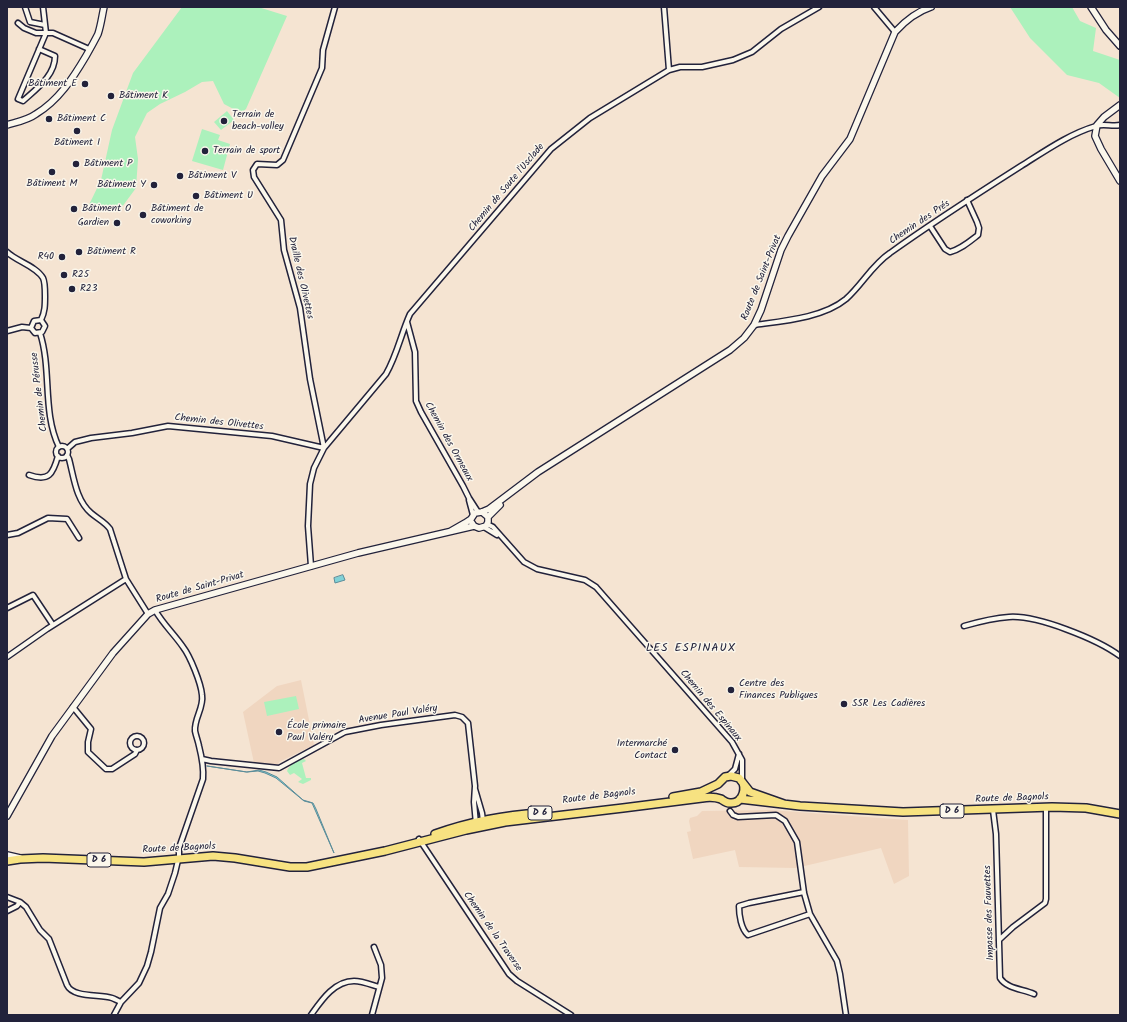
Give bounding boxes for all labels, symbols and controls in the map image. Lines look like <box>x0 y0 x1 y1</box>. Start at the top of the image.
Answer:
place label: Bâtiment E <box>28 78 77 90</box>
marker: Bâtiment E <box>80 79 90 89</box>
place label: Bâtiment K <box>119 90 168 102</box>
marker: Bâtiment K <box>106 91 116 101</box>
place label: Terrain de beach-volley <box>232 109 284 132</box>
place label: Bâtiment C <box>57 113 106 125</box>
marker: Bâtiment C <box>44 114 54 124</box>
marker: Terrain de beach-volley <box>219 116 229 126</box>
marker: Bâtiment I <box>72 126 82 136</box>
place label: Bâtiment I <box>54 137 100 149</box>
street label: Chemin de Soute l'Usclade <box>467 142 547 234</box>
place label: Terrain de sport <box>213 145 280 157</box>
marker: Terrain de sport <box>200 146 210 156</box>
place label: Bâtiment P <box>84 158 132 170</box>
marker: Bâtiment P <box>71 159 81 169</box>
marker: Bâtiment M <box>47 167 57 177</box>
place label: Bâtiment V <box>188 170 236 182</box>
marker: Bâtiment V <box>175 171 185 181</box>
place label: Bâtiment M <box>27 178 77 190</box>
place label: Bâtiment Y <box>97 179 146 191</box>
marker: Bâtiment Y <box>149 180 159 190</box>
place label: Bâtiment U <box>204 190 253 202</box>
marker: Bâtiment U <box>191 191 201 201</box>
street label: Chemin des Prés <box>887 198 953 248</box>
place label: Bâtiment O <box>82 203 131 215</box>
place label: Bâtiment de coworking <box>151 203 203 226</box>
marker: Bâtiment O <box>69 204 79 214</box>
marker: Bâtiment de coworking <box>138 210 148 220</box>
place label: Gardien <box>78 217 109 229</box>
marker: Gardien <box>112 218 122 228</box>
street label: Route de Saint-Privat <box>739 234 785 322</box>
street label: Draille des Olivettes <box>285 236 315 320</box>
place label: Bâtiment R <box>87 246 136 258</box>
marker: Bâtiment R <box>74 247 84 257</box>
place label: R40 <box>38 251 54 263</box>
marker: R40 <box>57 252 67 262</box>
place label: R25 <box>72 269 89 281</box>
marker: R25 <box>59 270 69 280</box>
place label: R23 <box>80 283 97 295</box>
marker: R23 <box>67 284 77 294</box>
street label: Chemin de Pérusse <box>29 352 51 432</box>
street label: Chemin des Ormeaux <box>421 400 475 484</box>
street label: Chemin des Olivettes <box>174 412 264 434</box>
street label: Route de Saint-Privat <box>155 570 245 606</box>
district label: LES ESPINAUX <box>646 642 736 656</box>
street label: Chemin des Espinaux <box>677 668 743 744</box>
place label: Centre des Finances Publiques <box>739 678 818 702</box>
marker: Centre des Finances Publiques <box>726 685 736 695</box>
place label: SSR Les Cadières <box>852 698 925 710</box>
marker: SSR Les Cadières <box>839 699 849 709</box>
street label: Avenue Paul Valéry <box>358 703 438 727</box>
place label: École primaire Paul Valéry <box>287 720 346 744</box>
marker: École primaire Paul Valéry <box>274 727 284 737</box>
place label: Intermarché Contact <box>617 738 667 762</box>
marker: Intermarché Contact <box>670 745 680 755</box>
street label: Route de Bagnols <box>562 787 636 807</box>
street label: Route de Bagnols <box>975 792 1049 806</box>
road number: D 6 <box>940 804 964 818</box>
road number: D 6 <box>528 806 552 820</box>
street label: Route de Bagnols <box>142 841 216 857</box>
road number: D 6 <box>87 853 111 867</box>
street label: Impasse des Fauvettes <box>982 865 998 961</box>
street label: Chemin de la Traverse <box>460 890 524 974</box>

